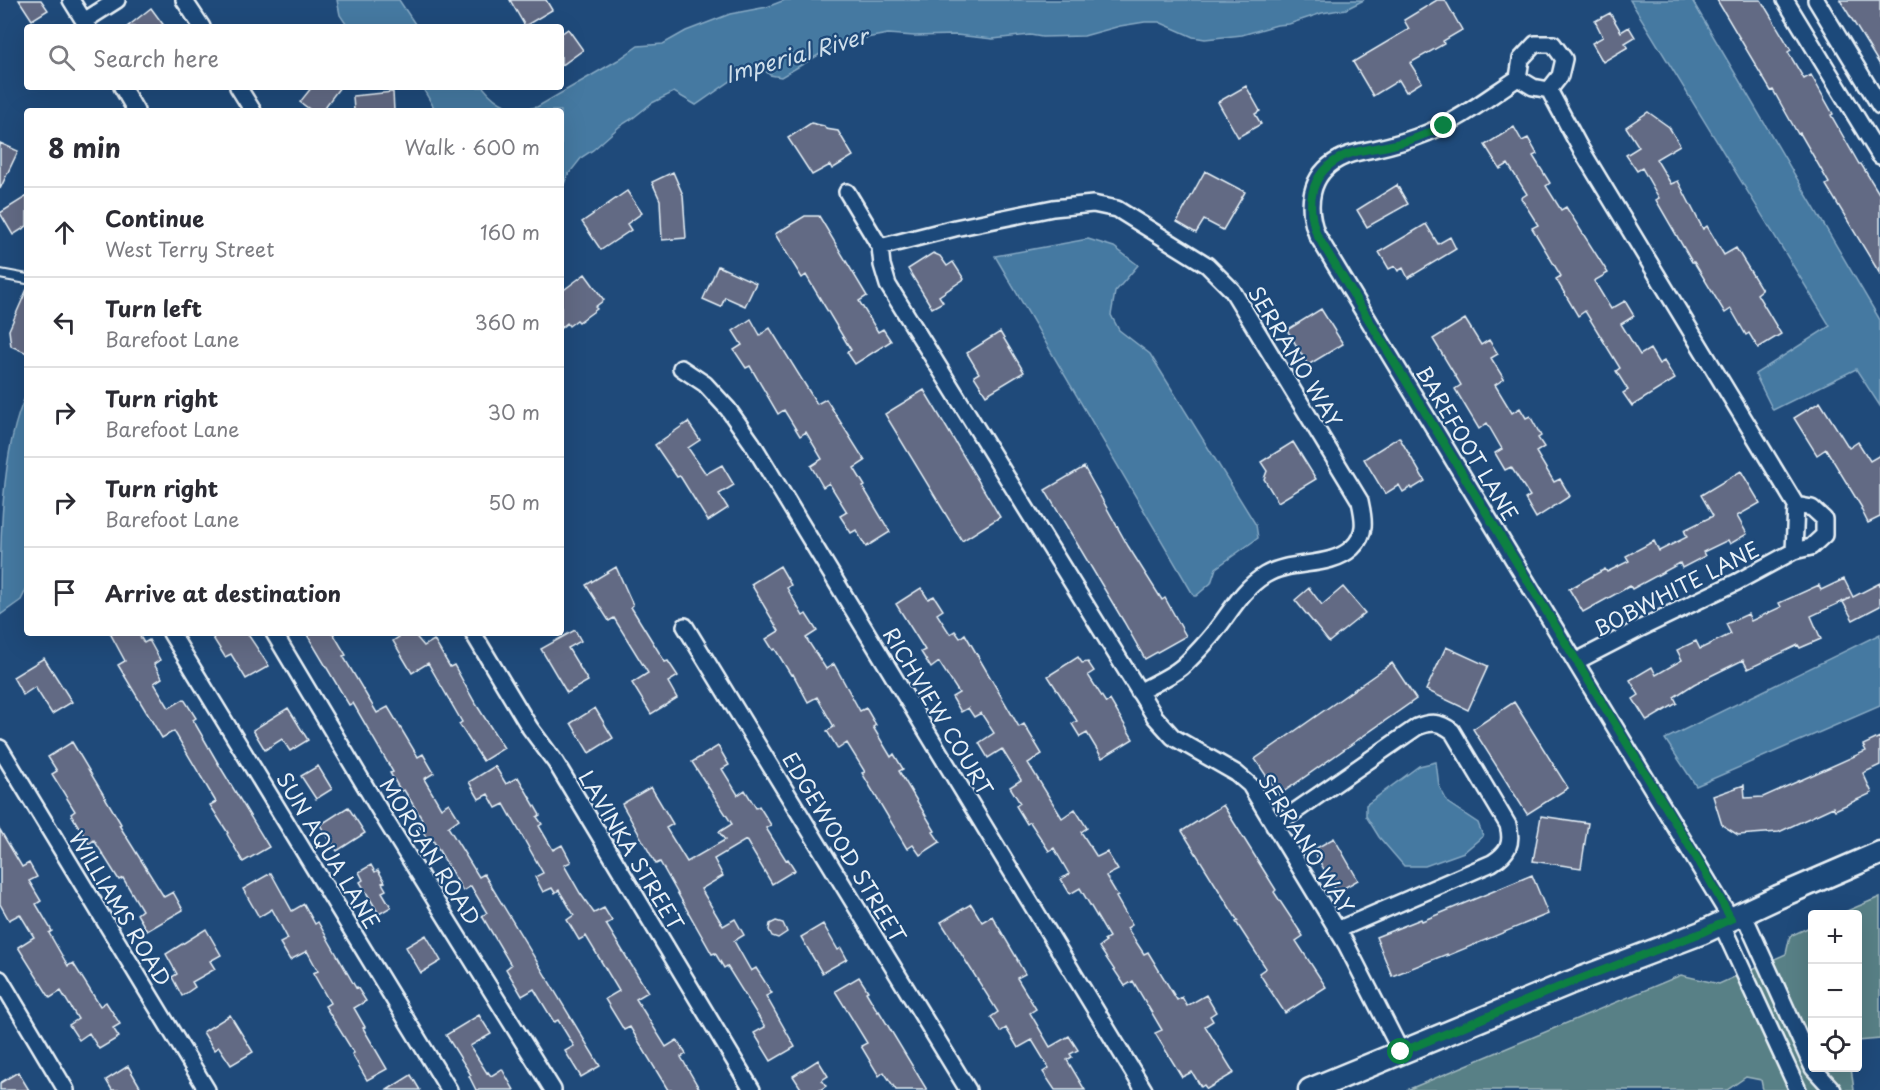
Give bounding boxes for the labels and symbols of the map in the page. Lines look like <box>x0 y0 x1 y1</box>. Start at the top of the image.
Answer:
water label: Imperial River <box>721 17 874 90</box>
route end <box>1430 112 1456 138</box>
street label: SERRANO WAY <box>1241 279 1351 433</box>
street label: BAREFOOT LANE <box>1409 359 1527 527</box>
street label: BOBWHITE LANE <box>1587 532 1765 644</box>
street label: RICHVIEW COURT <box>876 621 1002 802</box>
street label: EDGEWOOD STREET <box>775 745 915 949</box>
street label: LAVINKA STREET <box>571 764 693 937</box>
street label: SUN AQUA LANE <box>269 765 389 935</box>
street label: SERRANO WAY <box>1251 767 1363 920</box>
street label: MORGAN ROAD <box>373 771 489 931</box>
street label: WILLIAMS ROAD <box>62 824 180 992</box>
route start <box>1387 1038 1413 1064</box>

